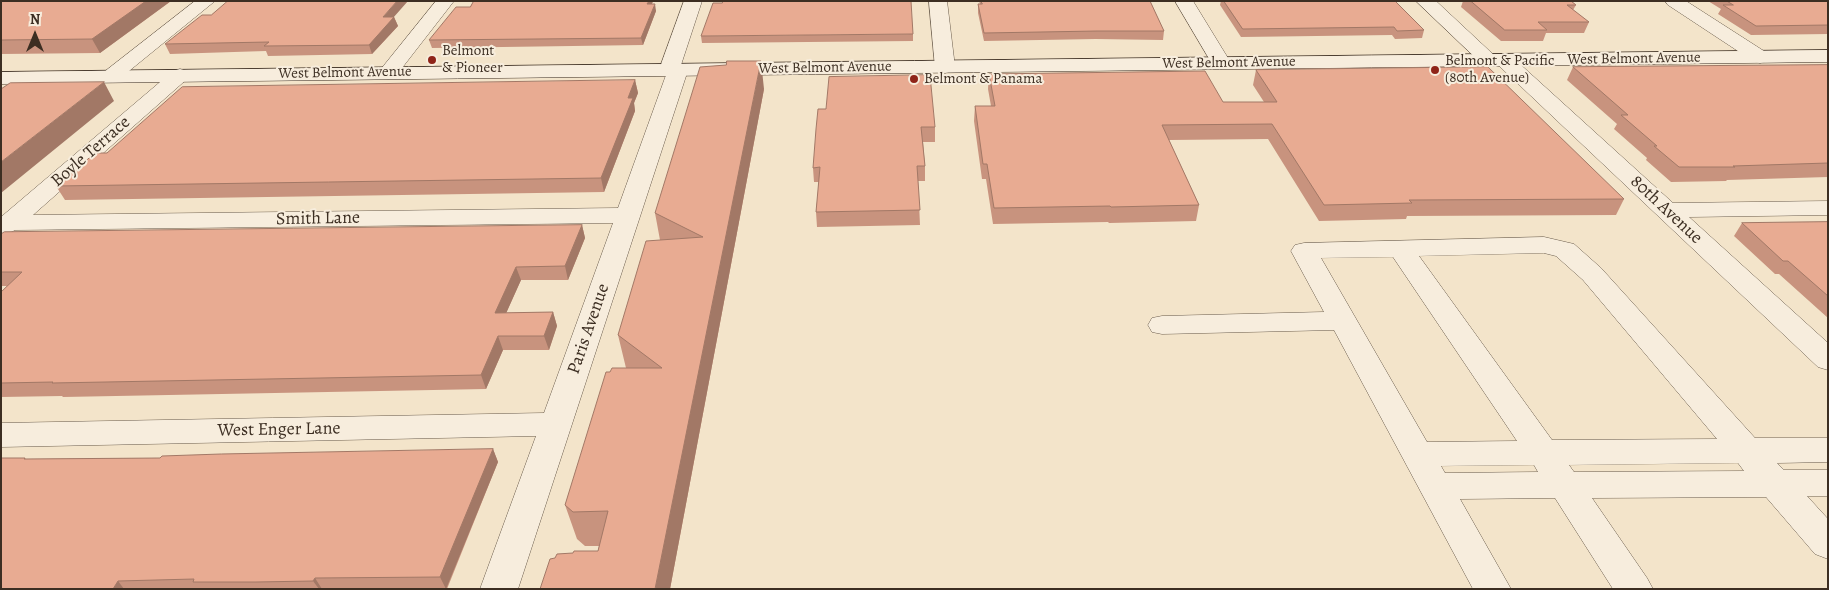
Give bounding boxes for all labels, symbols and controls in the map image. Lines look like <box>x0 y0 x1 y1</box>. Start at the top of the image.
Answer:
north arrow <box>10 10 60 60</box>
text: N <box>30 10 40 29</box>
place label: Belmont & Pioneer <box>442 42 503 77</box>
street label: West Belmont Avenue <box>1567 49 1701 69</box>
place label: Belmont & Pacific (80th Avenue) <box>1445 52 1554 87</box>
street label: West Belmont Avenue <box>1162 53 1296 73</box>
marker: Belmont & Pioneer <box>426 54 438 66</box>
street label: West Belmont Avenue <box>758 58 892 78</box>
street label: West Belmont Avenue <box>278 63 412 83</box>
marker: Belmont & Pacific (80th Avenue) <box>1429 64 1441 76</box>
place label: Belmont & Panama <box>924 70 1042 88</box>
marker: Belmont & Panama <box>908 73 920 85</box>
street label: Boyle Terrace <box>47 112 135 192</box>
street label: 80th Avenue <box>1625 171 1707 249</box>
street label: Smith Lane <box>276 207 360 231</box>
street label: Paris Avenue <box>563 281 615 377</box>
street label: West Enger Lane <box>217 418 341 442</box>

